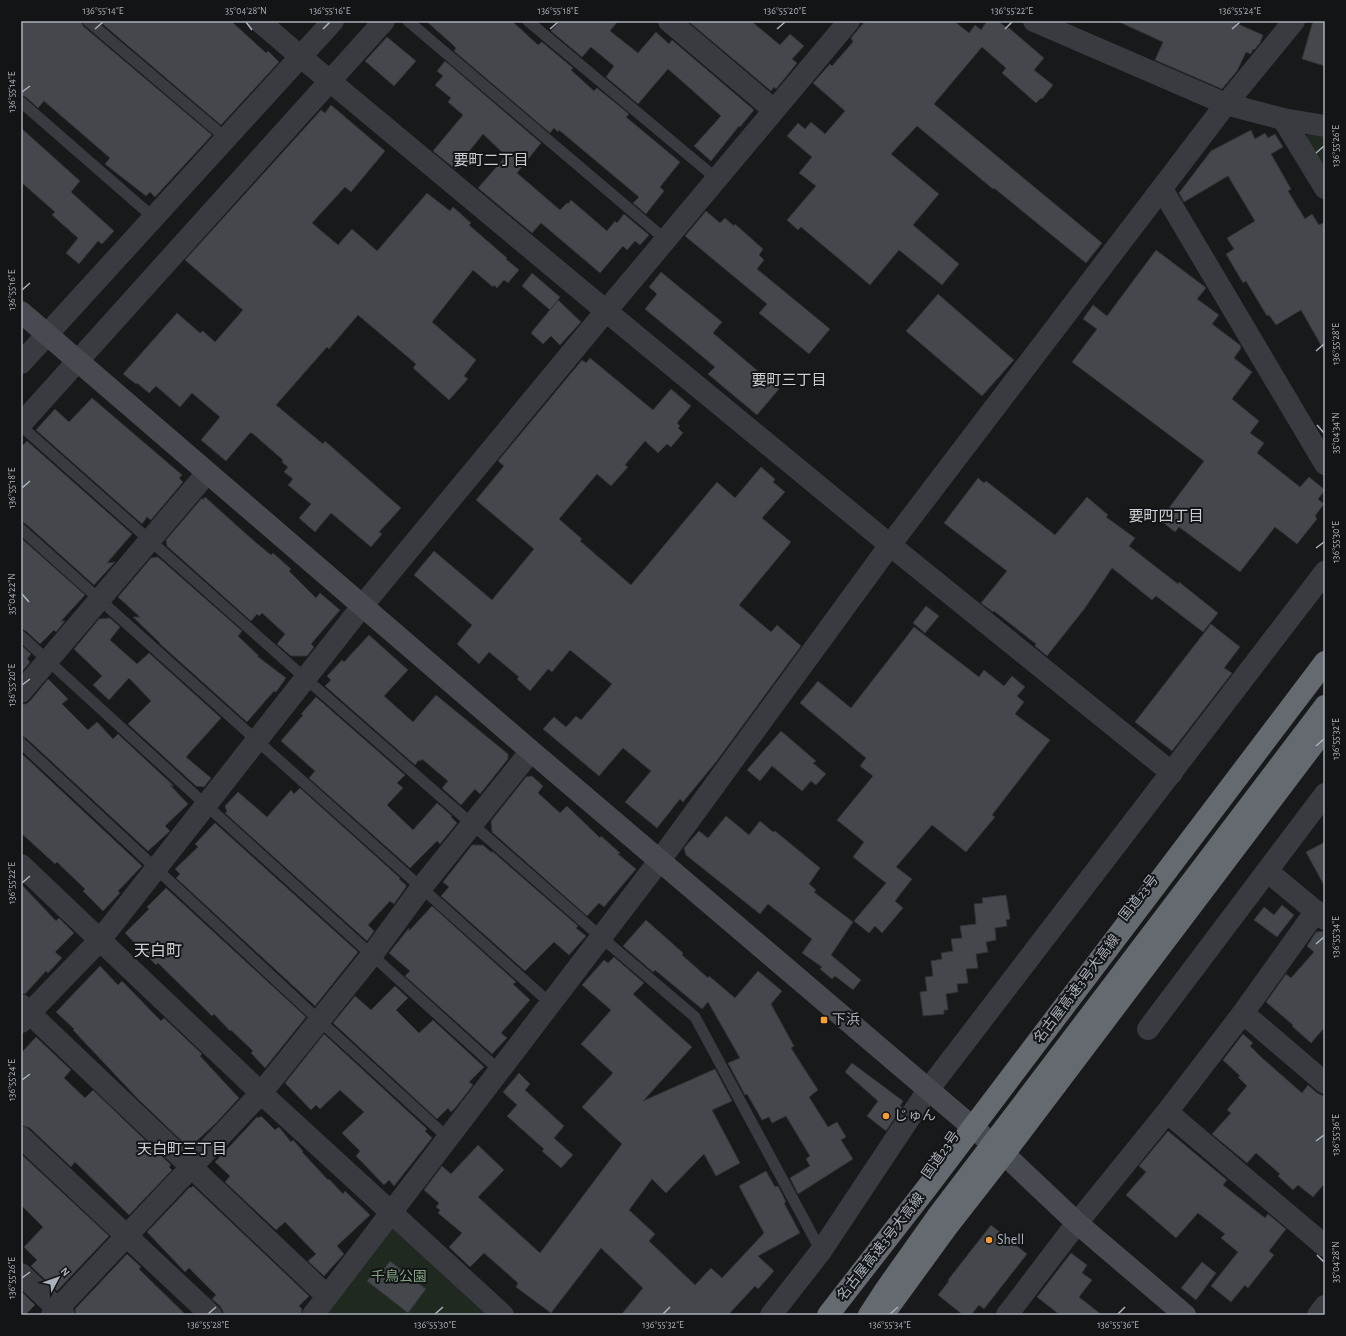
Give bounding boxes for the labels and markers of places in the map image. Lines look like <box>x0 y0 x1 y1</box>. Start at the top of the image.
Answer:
place label: 下浜 <box>832 1012 860 1027</box>
marker: 下浜 <box>819 1015 829 1025</box>
place label: じゅん <box>894 1109 936 1123</box>
marker: じゅん <box>881 1111 891 1121</box>
place label: Shell <box>997 1233 1024 1247</box>
marker: Shell <box>984 1235 994 1245</box>

